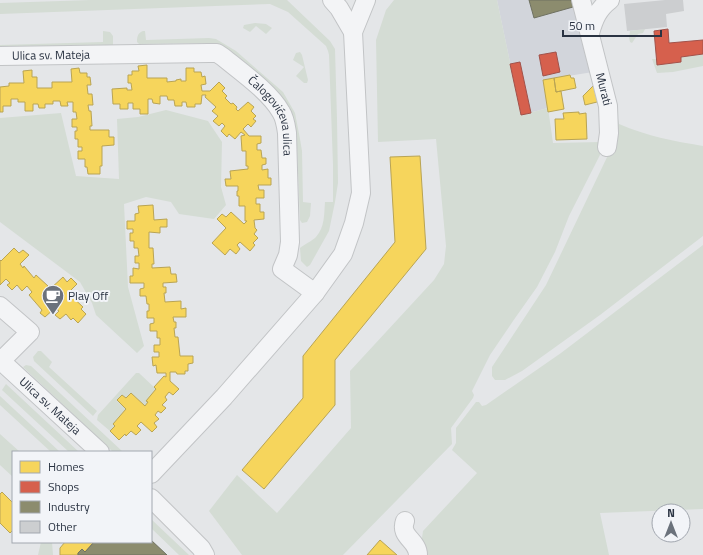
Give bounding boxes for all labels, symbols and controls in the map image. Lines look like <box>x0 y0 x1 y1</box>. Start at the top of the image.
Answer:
scale bar <box>563 12 661 38</box>
text: 50 m <box>569 16 595 35</box>
street label: Ulica sv. Mateja <box>12 45 90 65</box>
street label: Murati <box>591 70 618 108</box>
street label: Čalogovićeva ulica <box>244 71 298 156</box>
cafe icon: Play Off <box>40 283 66 316</box>
place label: Play Off <box>68 286 108 305</box>
street label: Ulica sv. Mateja <box>15 372 86 439</box>
legend <box>12 451 152 543</box>
text: Homes <box>48 457 84 476</box>
text: Shops <box>48 477 80 496</box>
text: Industry <box>48 497 90 516</box>
north arrow <box>651 503 691 543</box>
text: N <box>667 505 675 521</box>
text: Other <box>48 517 77 536</box>

